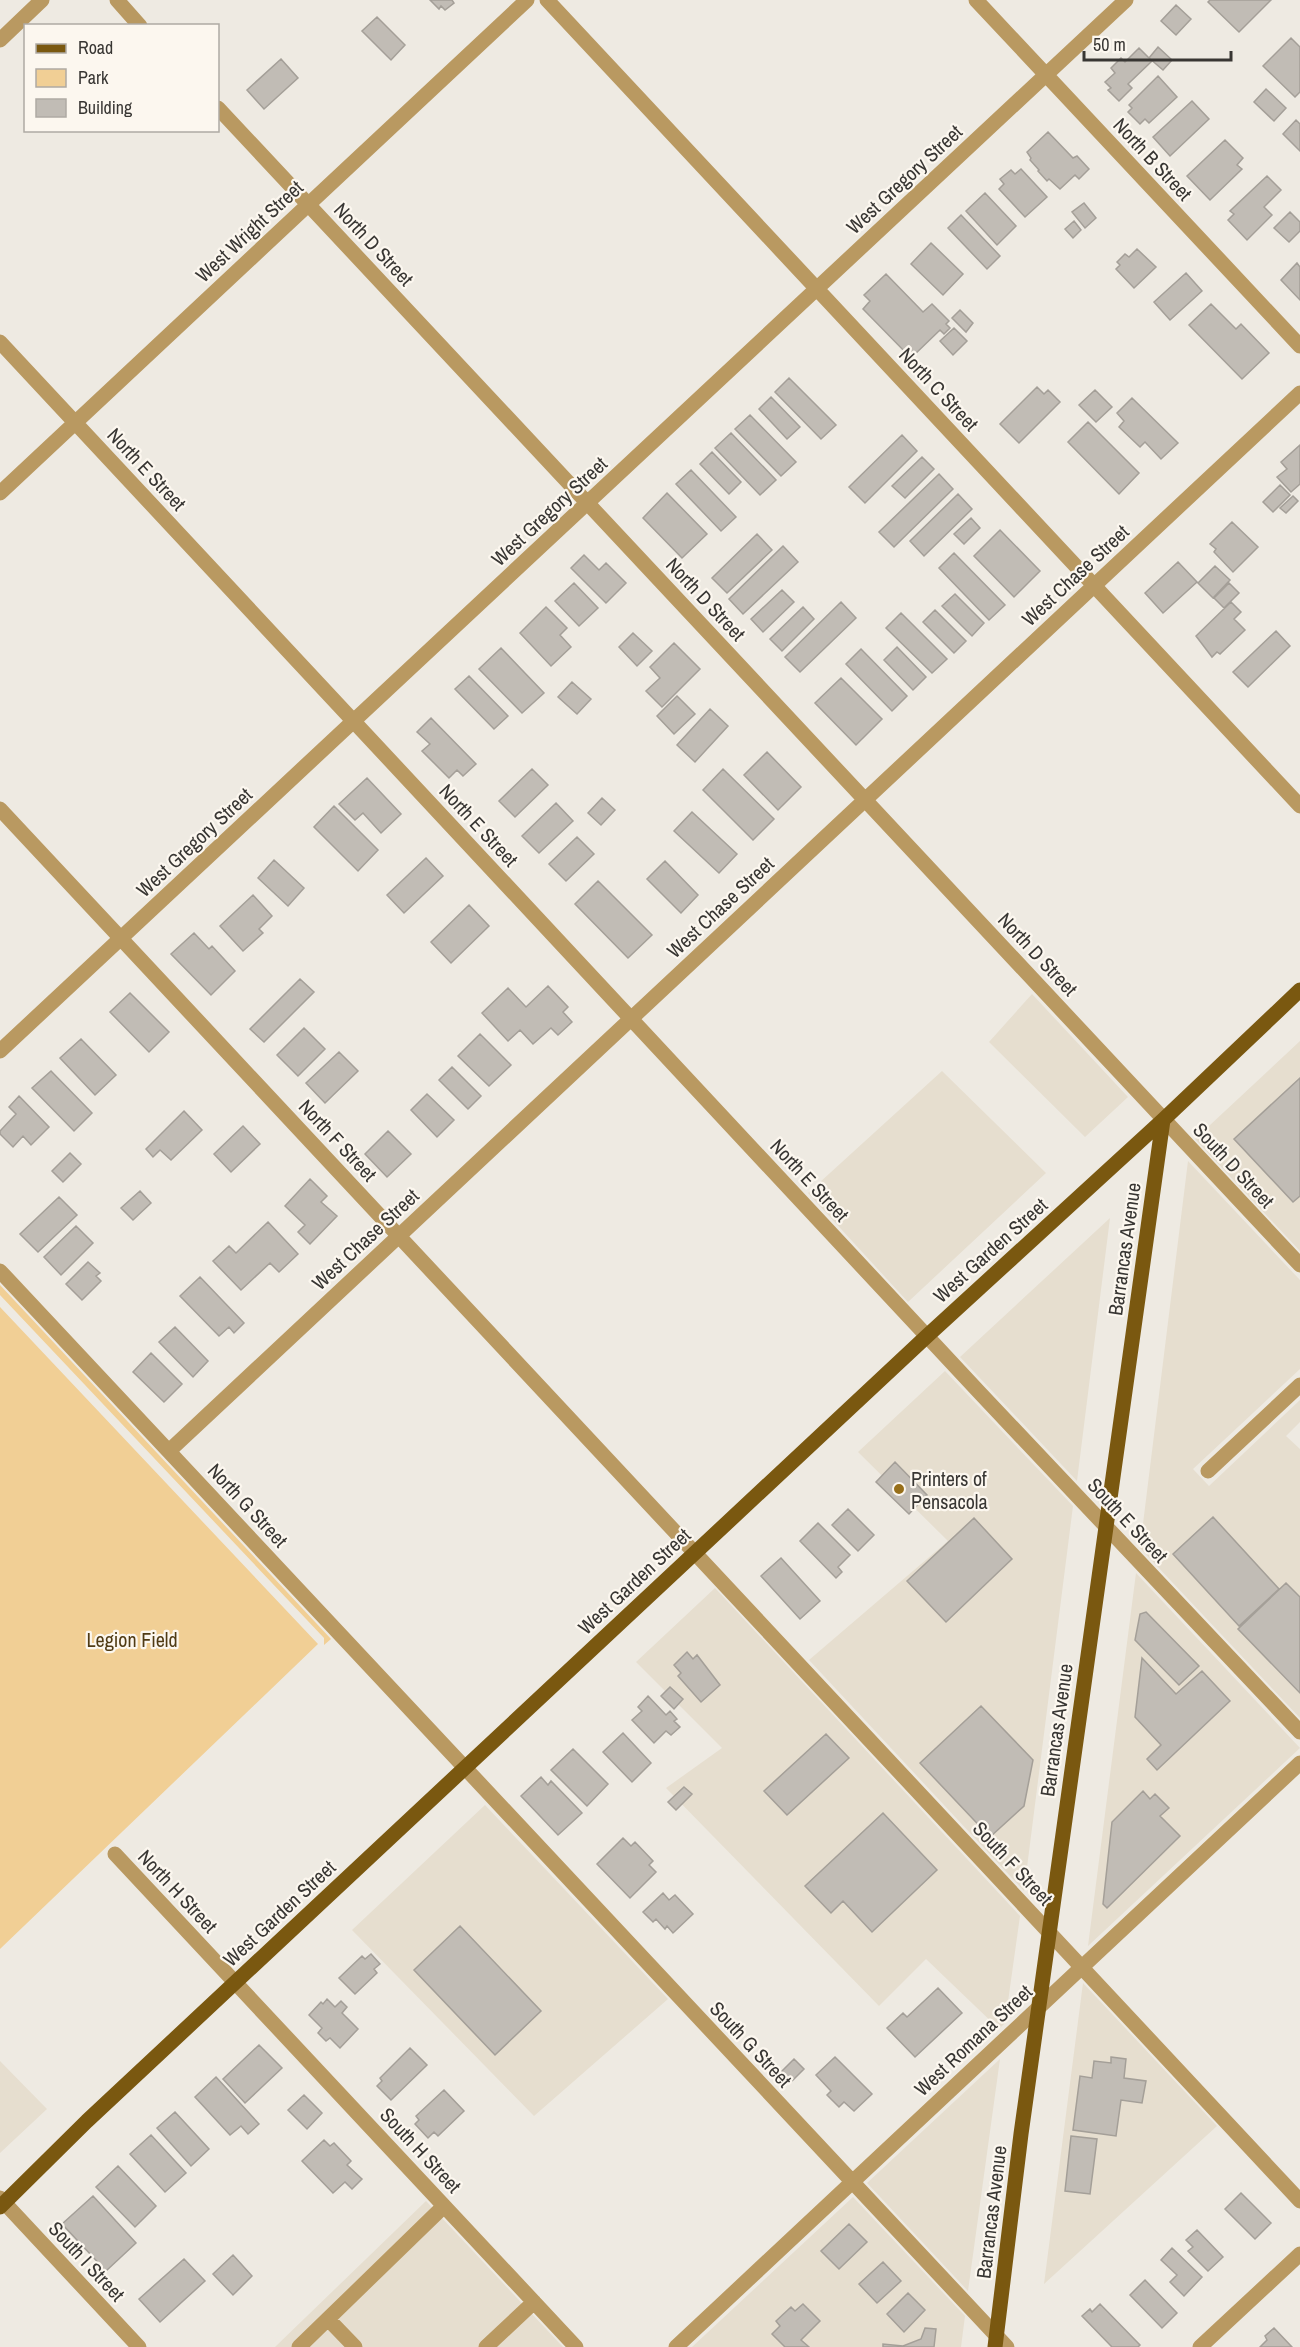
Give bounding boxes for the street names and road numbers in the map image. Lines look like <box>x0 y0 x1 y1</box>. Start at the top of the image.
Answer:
street label: North B Street <box>1108 112 1199 207</box>
street label: West Gregory Street <box>840 118 968 240</box>
street label: West Wright Street <box>189 174 309 288</box>
street label: North D Street <box>328 196 420 292</box>
street label: North C Street <box>893 341 985 437</box>
street label: North E Street <box>102 422 193 517</box>
street label: West Gregory Street <box>485 450 613 572</box>
street label: West Chase Street <box>1016 518 1135 632</box>
street label: North D Street <box>660 551 752 647</box>
street label: North E Street <box>434 778 525 873</box>
street label: West Gregory Street <box>130 781 258 903</box>
street label: West Chase Street <box>661 850 780 964</box>
street label: North D Street <box>992 906 1084 1002</box>
street label: North F Street <box>293 1093 383 1187</box>
street label: South D Street <box>1187 1116 1281 1214</box>
street label: North E Street <box>765 1133 856 1228</box>
street label: Barrancas Avenue <box>1101 1181 1147 1317</box>
street label: West Chase Street <box>306 1182 425 1296</box>
street label: West Garden Street <box>927 1191 1053 1308</box>
street label: North G Street <box>202 1457 294 1553</box>
street label: South E Street <box>1082 1472 1175 1569</box>
street label: West Garden Street <box>572 1522 696 1640</box>
street label: Barrancas Avenue <box>1033 1662 1079 1798</box>
street label: South F Street <box>967 1815 1059 1911</box>
street label: North H Street <box>132 1843 224 1939</box>
street label: West Garden Street <box>217 1854 341 1972</box>
street label: West Romana Street <box>908 1978 1038 2102</box>
street label: South G Street <box>704 1995 798 2093</box>
street label: South H Street <box>374 2101 468 2199</box>
street label: Barrancas Avenue <box>969 2144 1013 2280</box>
street label: South I Street <box>43 2215 131 2307</box>

